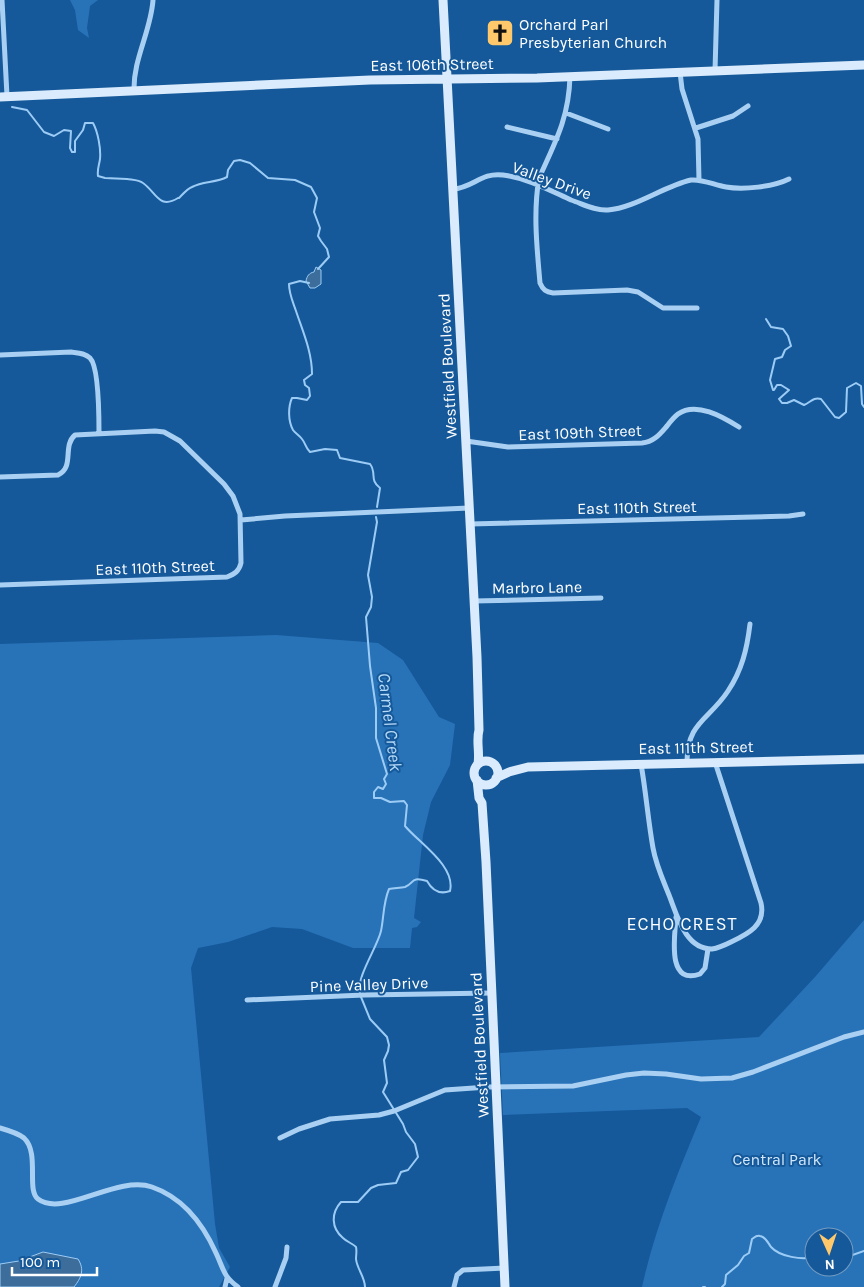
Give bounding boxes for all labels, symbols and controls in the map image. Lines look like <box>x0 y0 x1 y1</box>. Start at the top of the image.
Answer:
place label: Orchard Parl Presbyterian Church <box>519 15 667 52</box>
church icon: Orchard Parl Presbyterian Church <box>485 18 515 48</box>
street label: East 106th Street <box>370 54 494 75</box>
street label: Valley Drive <box>510 157 594 204</box>
street label: Westfield Boulevard <box>434 293 461 439</box>
street label: East 109th Street <box>518 421 642 444</box>
street label: East 110th Street <box>577 497 697 518</box>
street label: East 110th Street <box>95 556 215 579</box>
street label: Marbro Lane <box>492 577 582 598</box>
water label: Carmel Creek <box>373 672 407 773</box>
street label: East 111th Street <box>638 737 754 758</box>
district label: ECHO CREST <box>626 913 738 935</box>
street label: Westfield Boulevard <box>466 972 493 1118</box>
street label: Pine Valley Drive <box>310 973 429 996</box>
park label: Central Park <box>732 1150 822 1169</box>
north arrow <box>804 1227 854 1277</box>
scale bar <box>12 1244 98 1276</box>
text: 100 m <box>20 1253 60 1271</box>
text: N <box>824 1256 835 1273</box>

